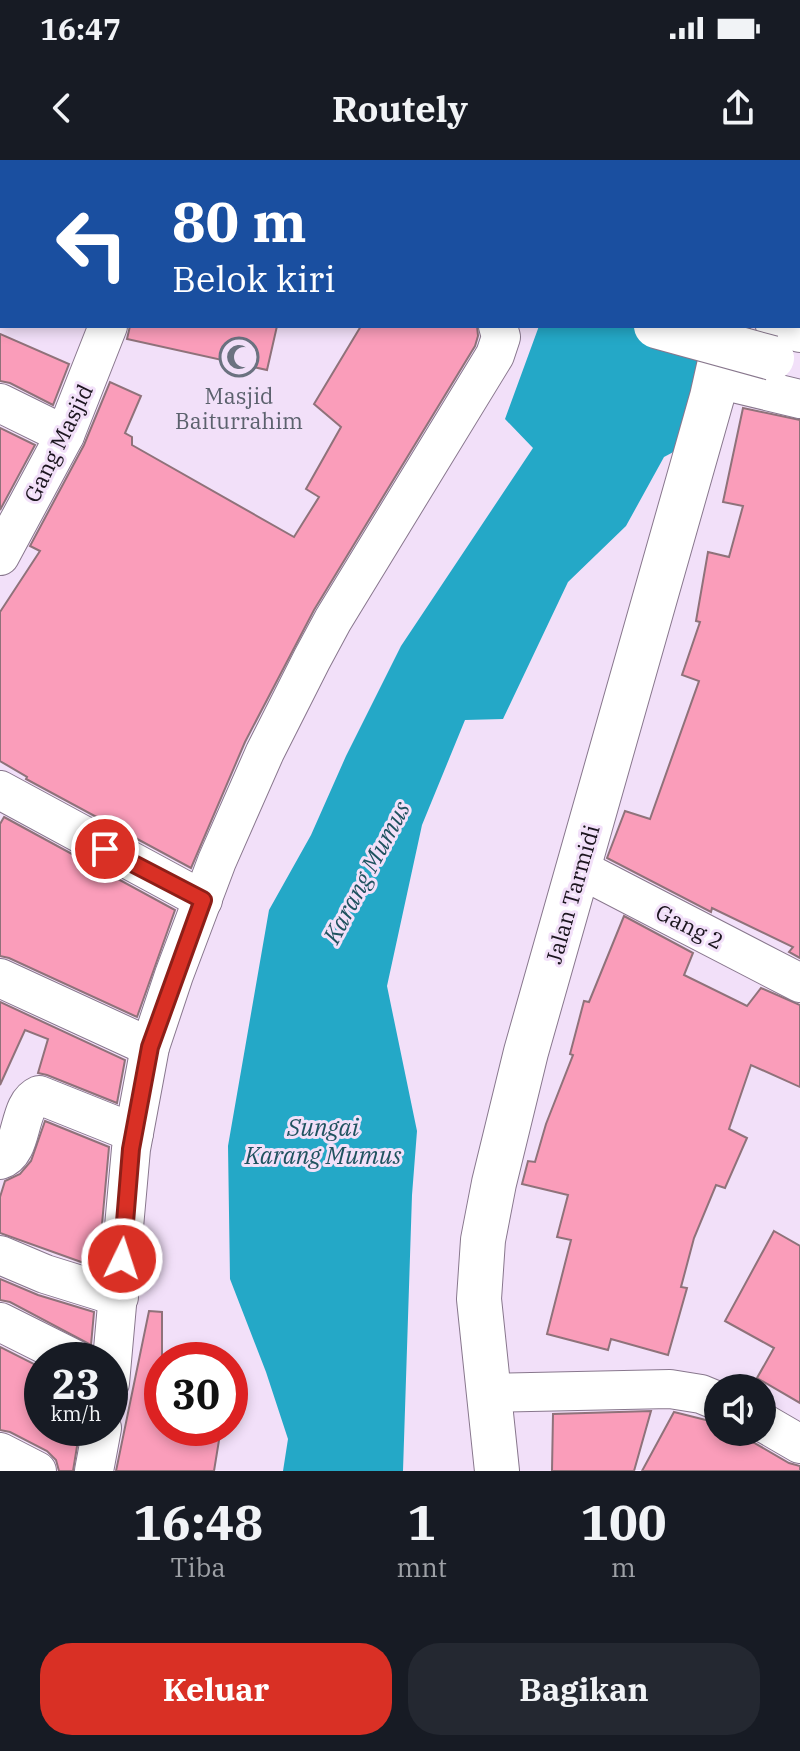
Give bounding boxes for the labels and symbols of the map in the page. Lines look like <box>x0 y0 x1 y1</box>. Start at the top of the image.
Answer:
mosque icon: Masjid Baiturrahim <box>218 336 260 378</box>
street label: Gang Masjid <box>17 379 99 507</box>
place label: Masjid Baiturrahim <box>175 381 303 435</box>
water label: Karang Mumus <box>315 795 417 950</box>
pin <box>71 815 139 883</box>
street label: Jalan Tarmidi <box>538 821 606 967</box>
street label: Gang 2 <box>651 897 729 955</box>
water label: Sungai Karang Mumus <box>244 1111 401 1171</box>
position arrow <box>80 1217 164 1301</box>
speed limit sign: 30 <box>144 1342 248 1446</box>

